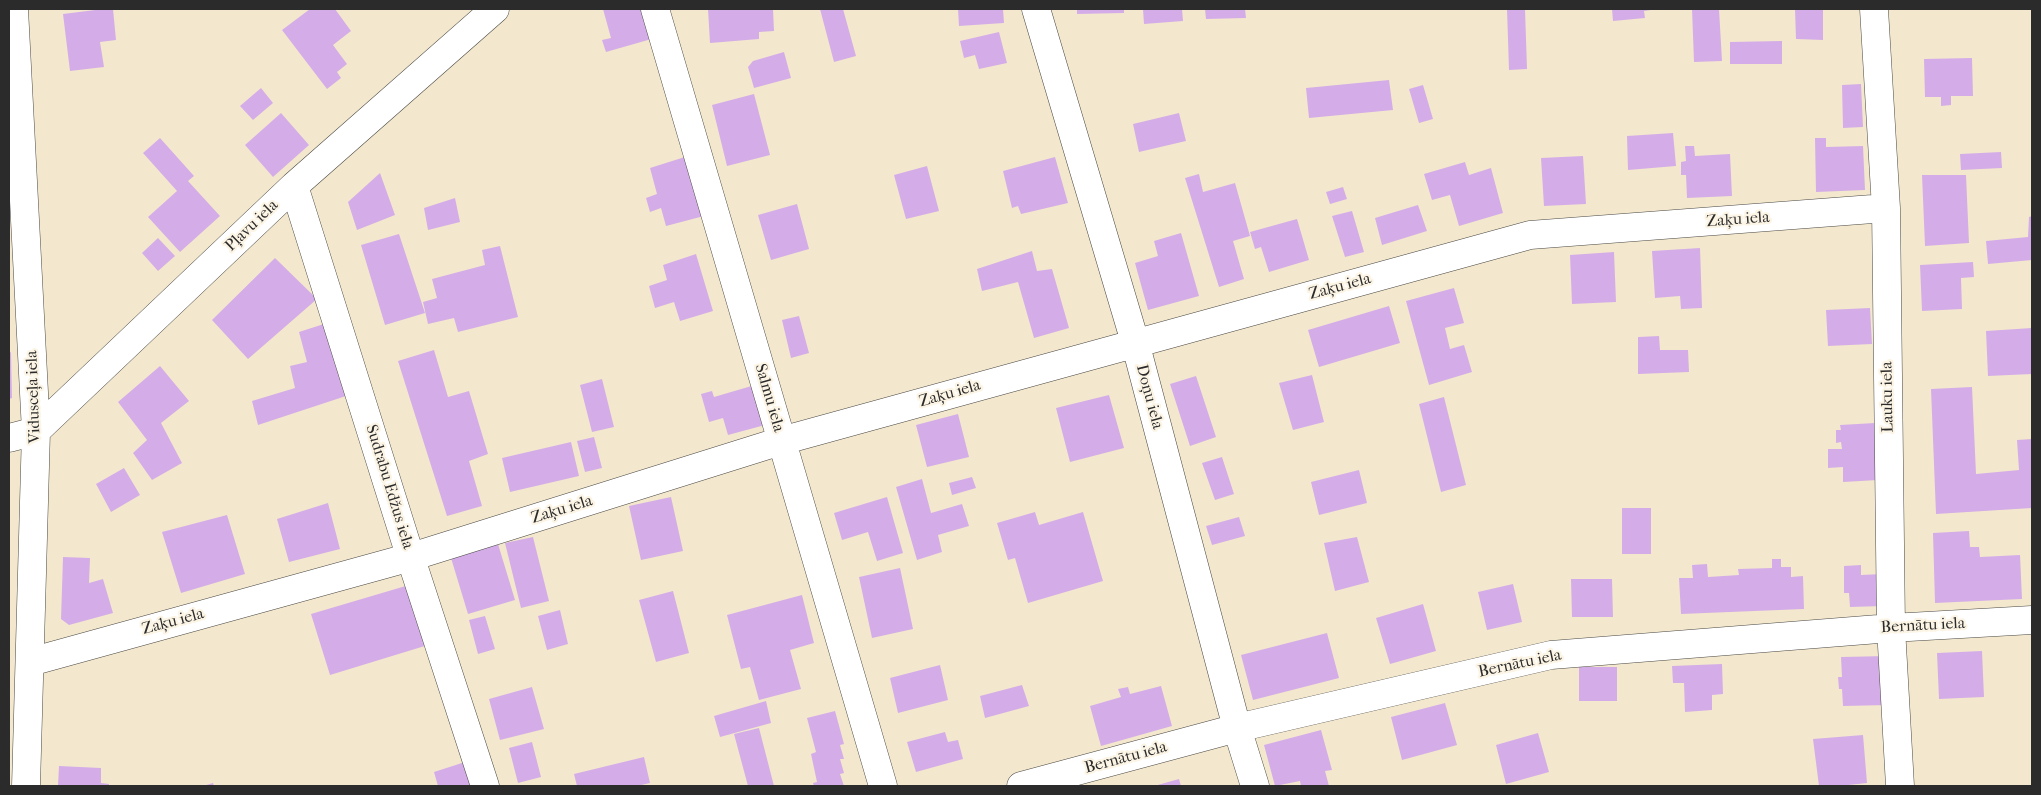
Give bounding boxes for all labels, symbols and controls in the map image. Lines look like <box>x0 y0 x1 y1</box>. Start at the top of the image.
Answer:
street label: Pļavu iela <box>222 196 282 256</box>
street label: Zaķu iela <box>1706 208 1770 232</box>
street label: Zaķu iela <box>1307 270 1373 304</box>
street label: Vidusceļa iela <box>23 350 45 444</box>
street label: Lauku iela <box>1878 361 1898 433</box>
street label: Salmu iela <box>750 362 788 434</box>
street label: Doņu iela <box>1131 363 1167 431</box>
street label: Zaķu iela <box>917 376 983 412</box>
street label: Sudrabu Edžus iela <box>361 422 417 552</box>
street label: Zaķu iela <box>529 492 595 528</box>
street label: Zaķu iela <box>140 605 206 639</box>
street label: Bernātu iela <box>1880 614 1966 638</box>
street label: Bernātu iela <box>1477 646 1563 682</box>
street label: Bernātu iela <box>1083 738 1169 778</box>

